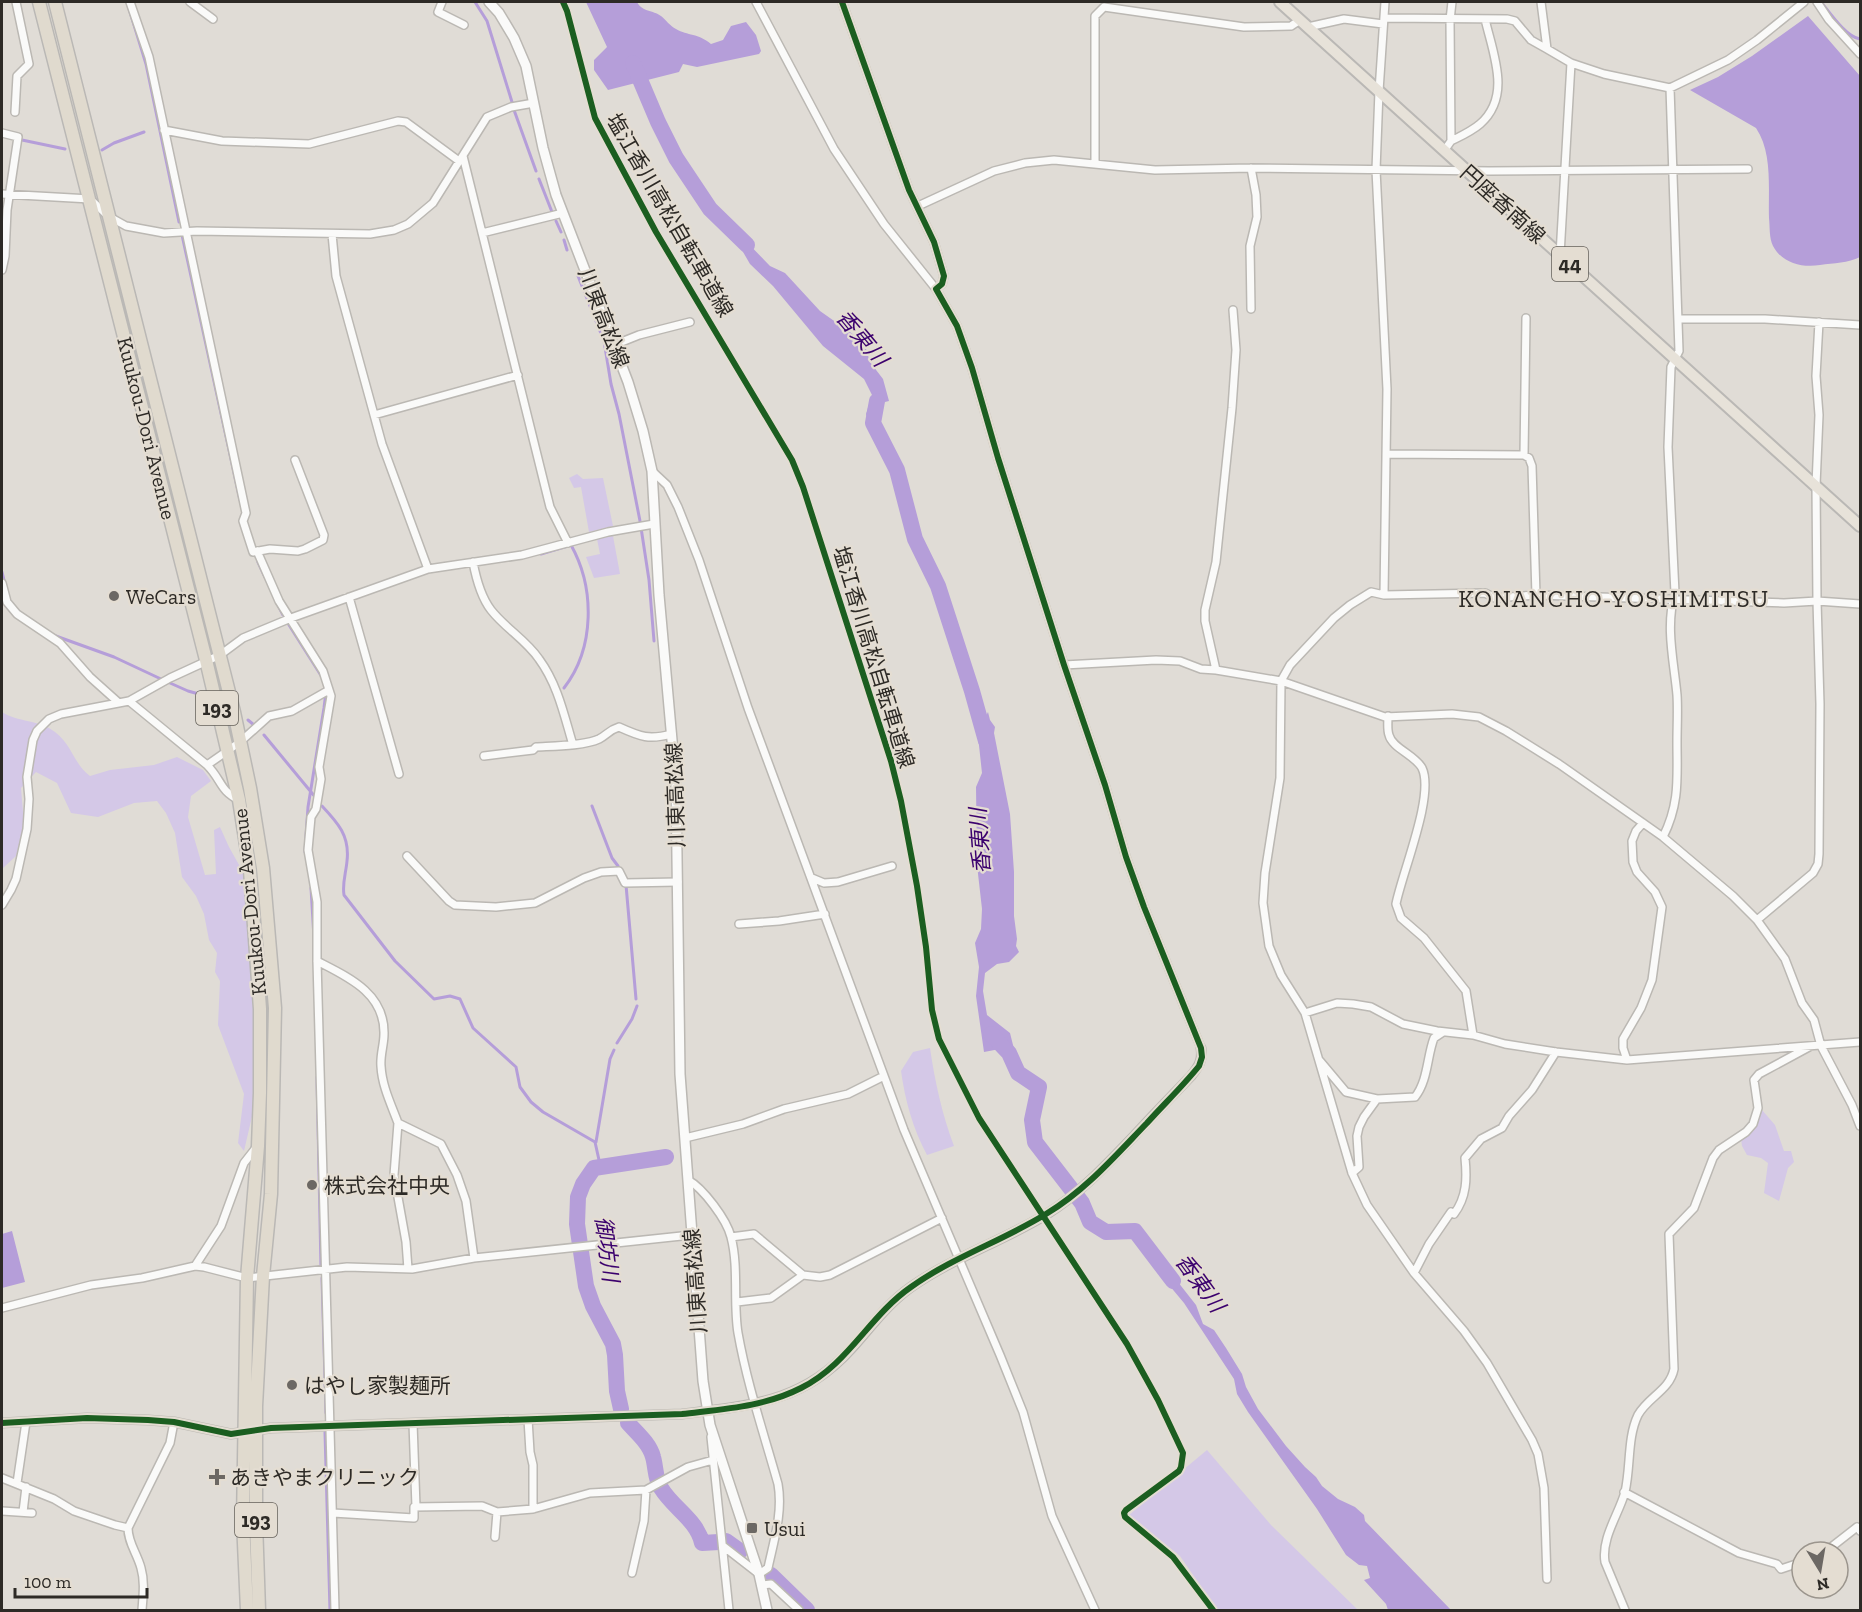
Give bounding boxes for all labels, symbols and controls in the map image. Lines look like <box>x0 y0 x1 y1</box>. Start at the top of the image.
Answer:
street label: 塩江香川高松自転車道線 <box>601 109 739 321</box>
street label: 円座香南線 <box>1456 160 1550 248</box>
road number: 44 <box>1552 247 1588 281</box>
street label: 川東高松線 <box>574 265 634 371</box>
water label: 香東川 <box>830 304 895 373</box>
street label: Kuukou-Dori Avenue <box>112 334 182 522</box>
street label: 塩江香川高松自転車道線 <box>828 543 920 771</box>
place label: WeCars <box>126 584 196 609</box>
district label: KONANCHO-YOSHIMITSU <box>1458 584 1770 613</box>
marker: WeCars <box>107 589 121 603</box>
road number: 193 <box>196 691 238 725</box>
street label: 川東高松線 <box>661 742 689 848</box>
water label: 香東川 <box>964 805 996 875</box>
street label: Kuukou-Dori Avenue <box>227 807 271 996</box>
place label: 株式会社中央 <box>324 1173 450 1198</box>
marker: 株式会社中央 <box>305 1178 319 1192</box>
water label: 御坊川 <box>590 1215 625 1285</box>
street label: 川東高松線 <box>679 1228 711 1334</box>
water label: 香東川 <box>1170 1248 1231 1319</box>
place label: はやし家製麺所 <box>304 1373 451 1398</box>
marker: はやし家製麺所 <box>285 1378 299 1392</box>
place label: あきやまクリニック <box>230 1465 419 1490</box>
marker: あきやまクリニック <box>208 1468 226 1486</box>
road number: 193 <box>235 1503 277 1537</box>
place label: Usui <box>764 1516 805 1541</box>
marker: Usui <box>745 1521 759 1535</box>
north arrow <box>1790 1540 1850 1600</box>
scale bar <box>15 1561 147 1599</box>
text: 100 m <box>24 1571 72 1593</box>
text: N <box>1815 1574 1831 1595</box>

